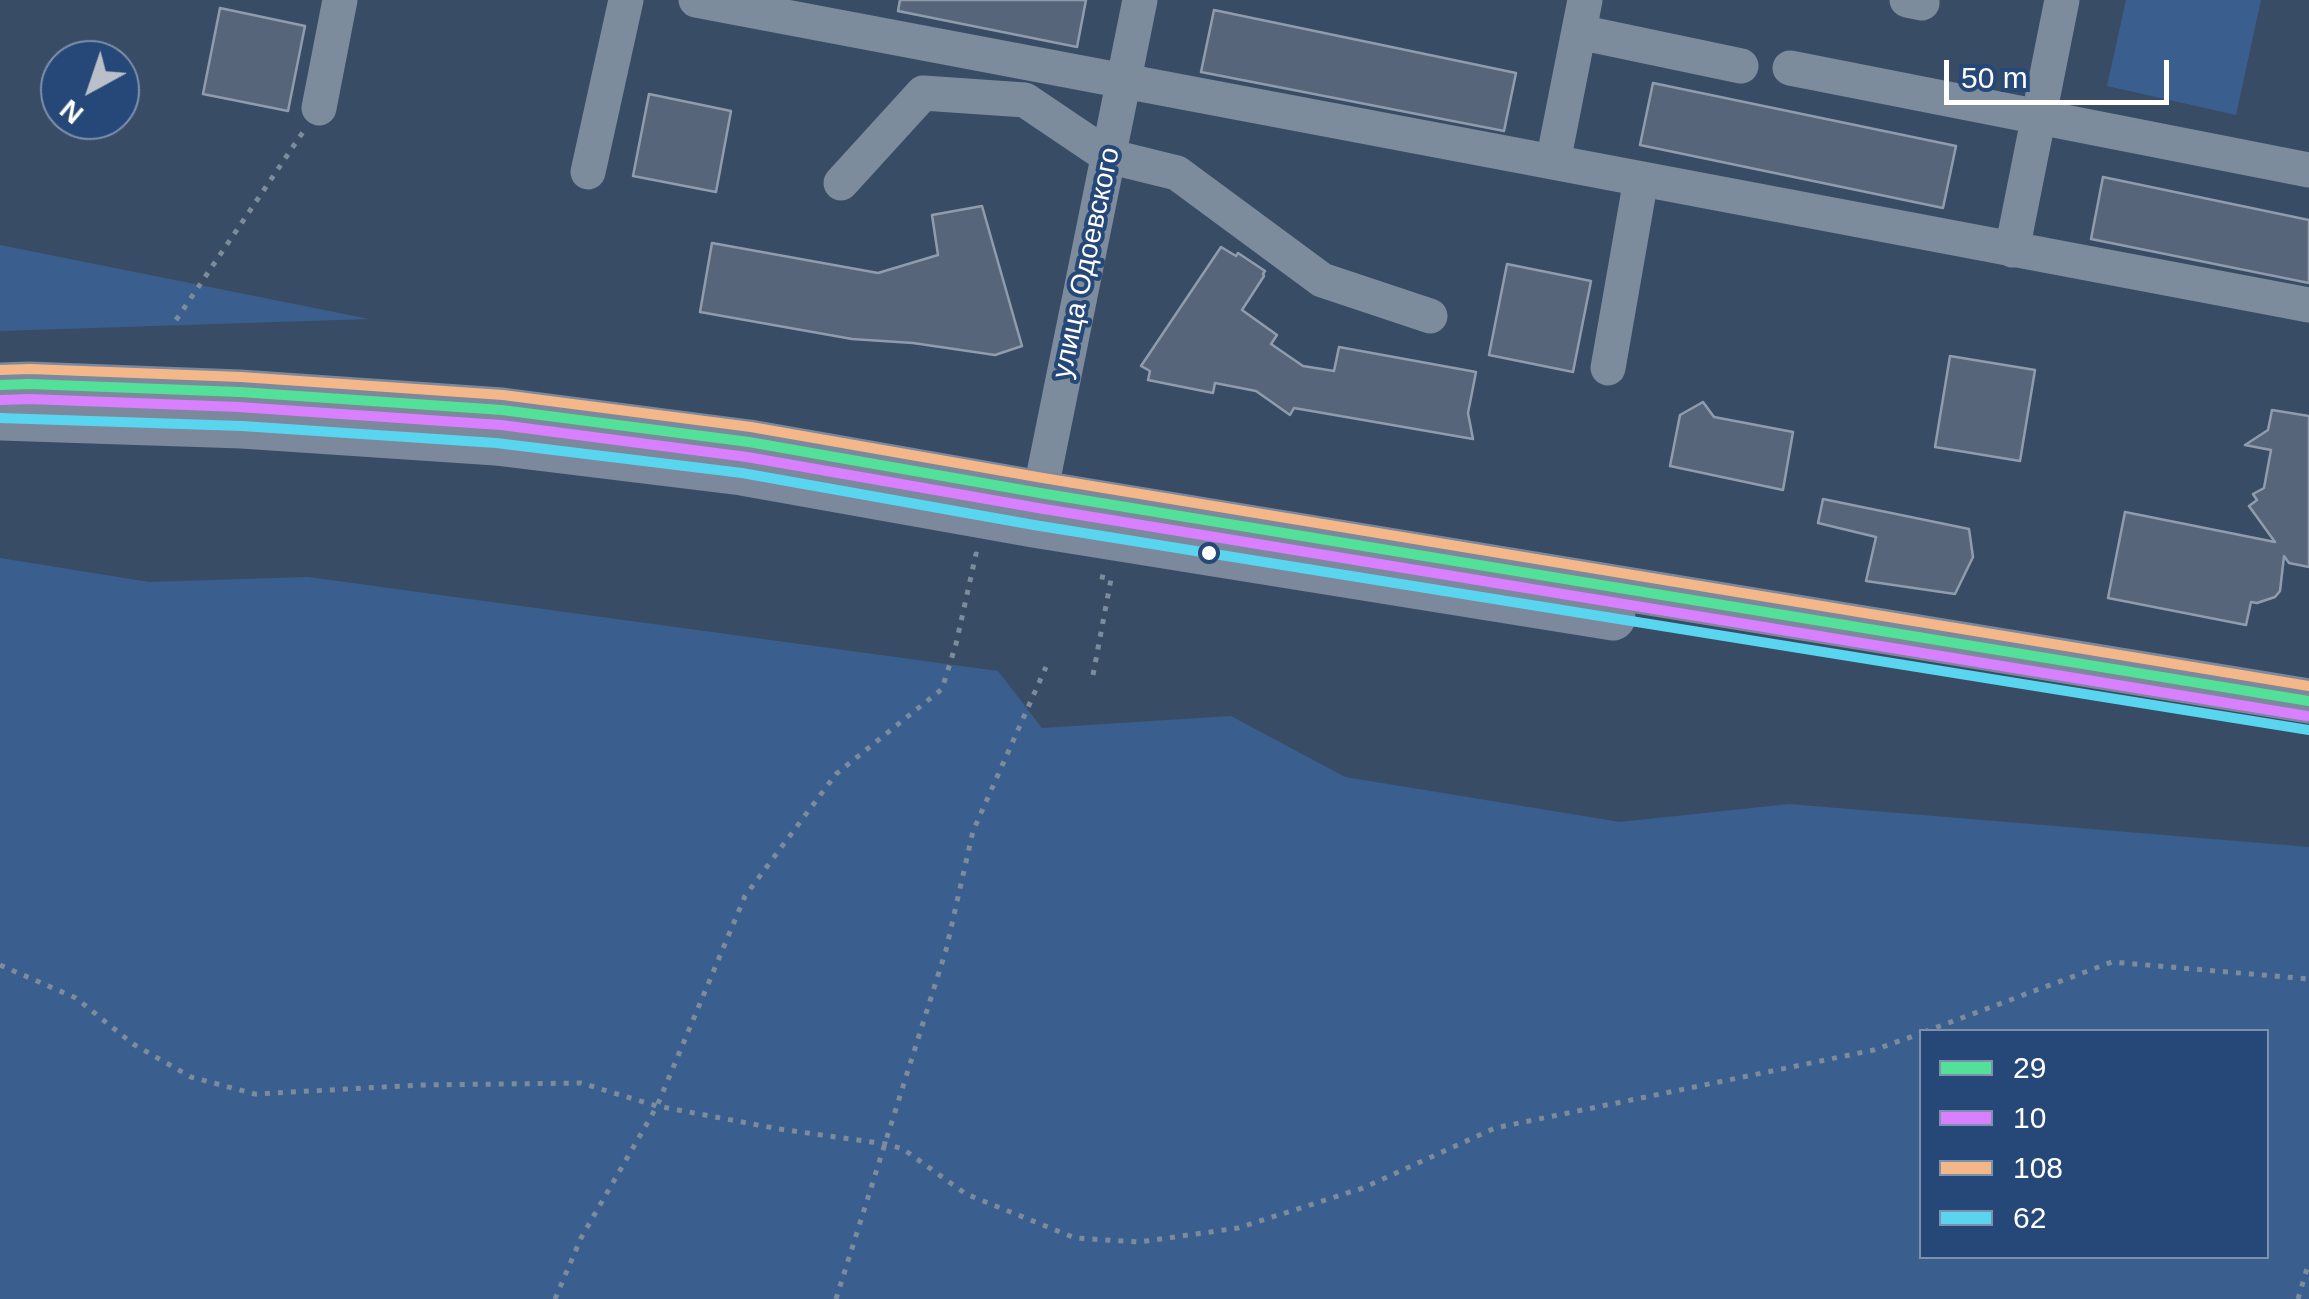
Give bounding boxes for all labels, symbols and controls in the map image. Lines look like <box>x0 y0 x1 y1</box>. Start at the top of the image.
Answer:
north arrow <box>40 40 140 140</box>
scale bar <box>1949 40 2174 102</box>
text: 50 m <box>1961 61 2028 94</box>
text: N <box>54 93 89 130</box>
street label: улица Одоевского <box>1046 144 1128 382</box>
unlabelled marker <box>1199 543 1219 563</box>
legend <box>1919 1029 2269 1259</box>
text: 29 <box>2013 1051 2046 1084</box>
text: 10 <box>2013 1101 2046 1134</box>
text: 108 <box>2013 1151 2063 1184</box>
text: 62 <box>2013 1201 2046 1234</box>

